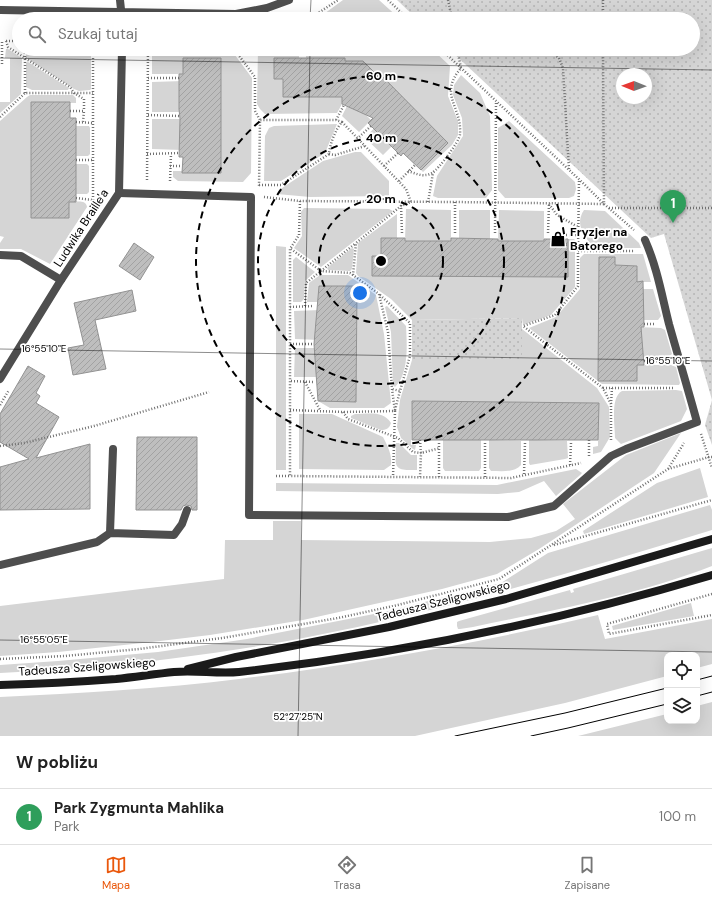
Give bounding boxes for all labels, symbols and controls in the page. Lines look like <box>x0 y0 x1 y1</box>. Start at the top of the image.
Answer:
search box <box>12 12 700 56</box>
icon: search <box>26 23 48 45</box>
text: Szukaj tutaj <box>58 24 138 44</box>
text: 60 m <box>366 68 396 84</box>
north arrow <box>616 68 652 104</box>
text: 40 m <box>366 130 396 146</box>
street label: Ludwika Braille'a <box>50 186 112 270</box>
pin: 1 <box>660 190 686 223</box>
text: 20 m <box>366 191 396 207</box>
place label: Fryzjer na Batorego <box>570 224 627 254</box>
shop icon: Fryzjer na Batorego <box>549 230 567 248</box>
centre of rings <box>374 254 388 268</box>
your location <box>350 283 370 303</box>
text: 16°55'10"E <box>22 342 67 355</box>
text: 16°55'10"E <box>646 354 691 367</box>
street label: Tadeusza Szeligowskiego <box>374 577 512 625</box>
text: 16°55'05"E <box>20 633 68 646</box>
map controls <box>664 652 700 724</box>
button: locate <box>664 652 700 688</box>
street label: Tadeusza Szeligowskiego <box>18 654 156 680</box>
button: layers <box>664 688 700 724</box>
text: 52°27'25"N <box>273 710 323 723</box>
text: W pobliżu <box>16 751 98 773</box>
text: Park Zygmunta Mahlika <box>54 798 224 818</box>
text: 1 <box>27 808 31 825</box>
text: 100 m <box>659 808 696 825</box>
text: Park <box>54 818 80 835</box>
tab: Mapa <box>102 854 130 892</box>
tab: Trasa <box>334 854 361 892</box>
tab: Zapisane <box>565 854 610 892</box>

